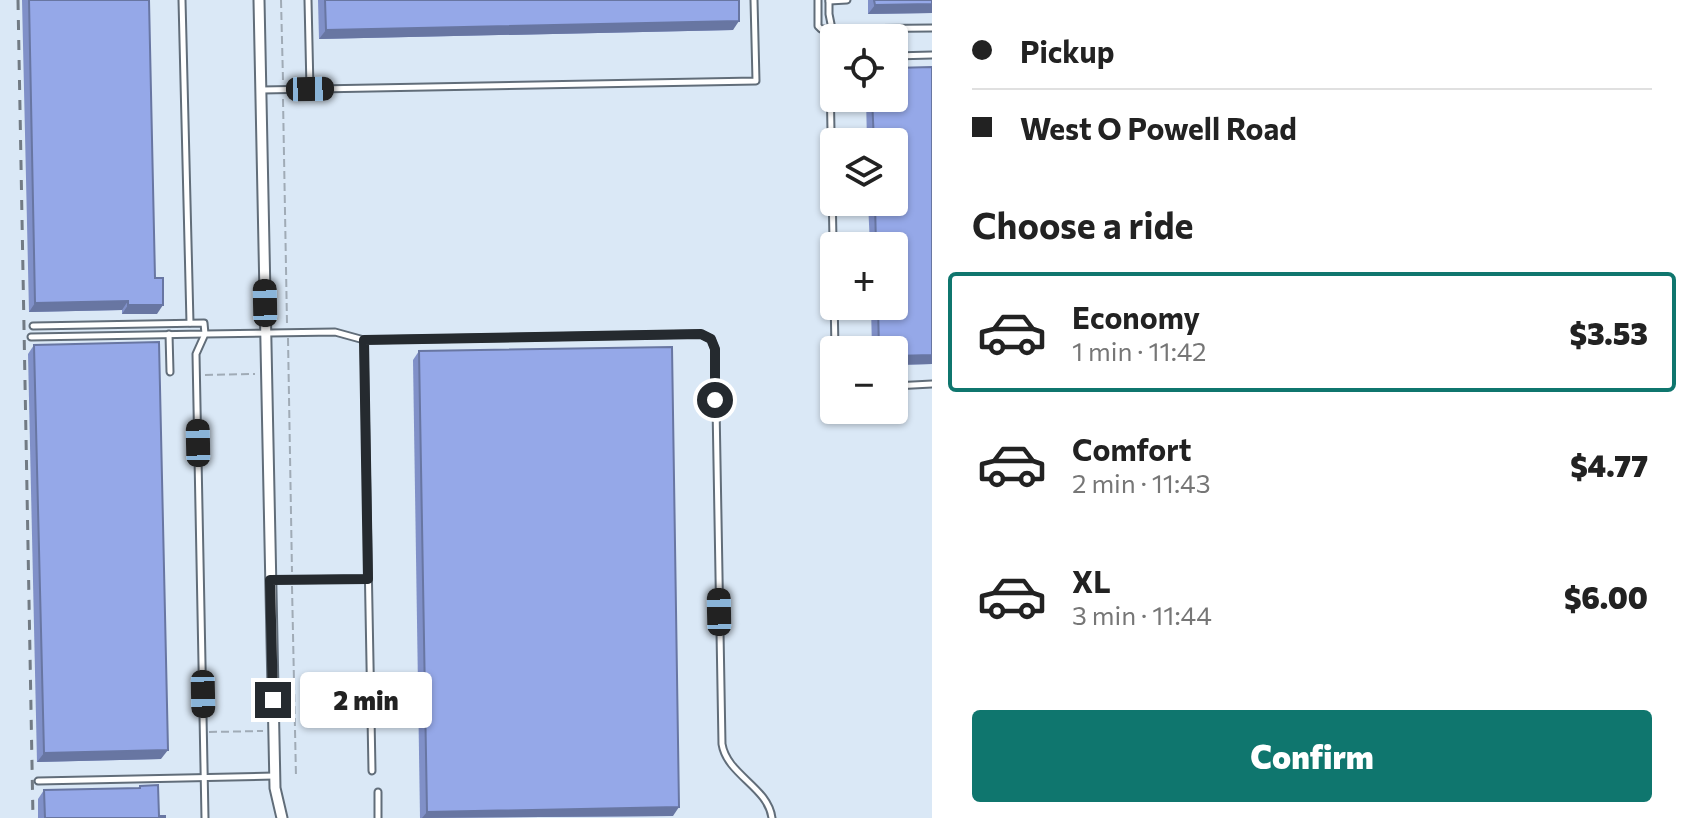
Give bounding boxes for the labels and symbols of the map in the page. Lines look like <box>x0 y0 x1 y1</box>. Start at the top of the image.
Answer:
car <box>286 77 334 101</box>
car <box>253 279 277 327</box>
route start <box>697 382 733 418</box>
car <box>186 419 210 467</box>
car <box>707 588 731 636</box>
car <box>191 670 215 718</box>
callout: 2 min <box>301 672 433 728</box>
route end <box>255 682 291 718</box>

